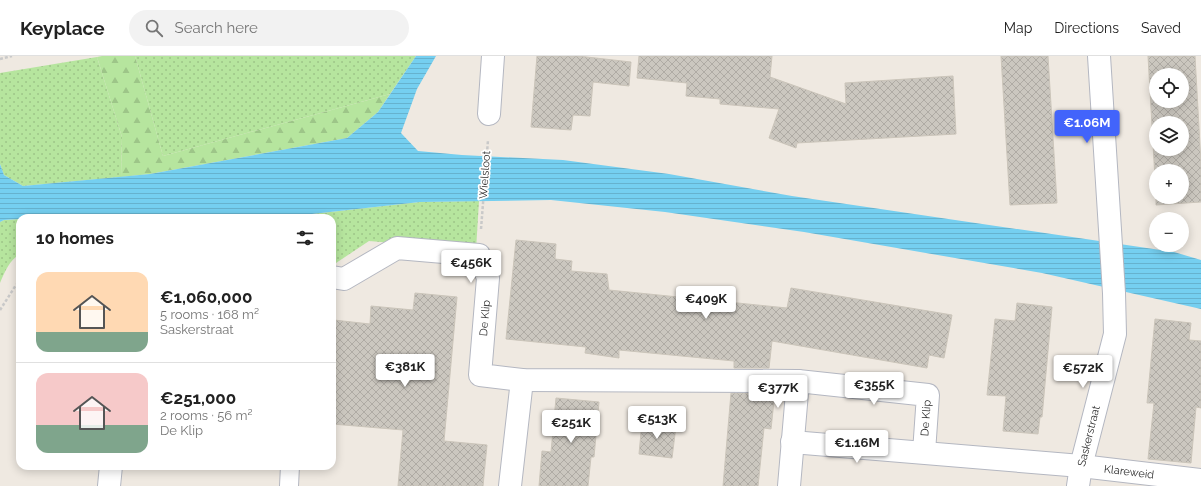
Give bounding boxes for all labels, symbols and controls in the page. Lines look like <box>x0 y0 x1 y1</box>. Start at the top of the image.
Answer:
search box <box>129 10 409 46</box>
text: Keyplace <box>20 17 105 39</box>
icon: search <box>143 17 165 39</box>
text: Search here <box>175 19 258 37</box>
text: Map <box>1004 20 1032 36</box>
text: Directions <box>1054 20 1119 36</box>
text: Saved <box>1141 20 1181 36</box>
map controls <box>1149 68 1189 252</box>
button: locate <box>1149 68 1189 108</box>
pin: €1.06M <box>1054 110 1120 144</box>
text: €1.06M <box>1064 115 1110 130</box>
button: layers <box>1149 116 1189 156</box>
street label: Wielsloot <box>477 150 493 200</box>
button: + <box>1149 164 1189 204</box>
button: − <box>1149 212 1189 252</box>
icon: filters <box>294 227 316 249</box>
text: 10 homes <box>36 228 114 248</box>
pin: €456K <box>443 250 499 284</box>
text: €456K <box>450 255 492 270</box>
pin: €409K <box>678 286 734 320</box>
text: €1,060,000 <box>160 287 252 307</box>
icon: home <box>68 288 116 336</box>
text: €409K <box>685 291 727 306</box>
street label: De Klip <box>477 299 493 337</box>
text: 5 rooms · 168 m² <box>160 307 259 322</box>
text: Saskerstraat <box>160 322 234 337</box>
pin: €381K <box>377 354 433 388</box>
pin: €572K <box>1055 355 1111 389</box>
text: €381K <box>385 359 425 374</box>
text: €572K <box>1063 360 1103 375</box>
pin: €355K <box>846 372 902 406</box>
pin: €377K <box>750 375 806 409</box>
text: €355K <box>854 377 894 392</box>
text: €377K <box>758 380 799 395</box>
text: €251,000 <box>160 388 236 408</box>
icon: home <box>68 389 116 437</box>
street label: De Klip <box>918 399 934 437</box>
street label: Saskerstraat <box>1075 404 1103 468</box>
pin: €513K <box>629 406 685 440</box>
text: 2 rooms · 56 m² <box>160 408 252 423</box>
pin: €251K <box>543 410 599 444</box>
text: €513K <box>637 411 677 426</box>
text: €251K <box>551 415 591 430</box>
text: De Klip <box>160 423 203 438</box>
pin: €1.16M <box>824 430 890 464</box>
text: €1.16M <box>834 435 880 450</box>
street label: Klareweid <box>1103 462 1155 482</box>

